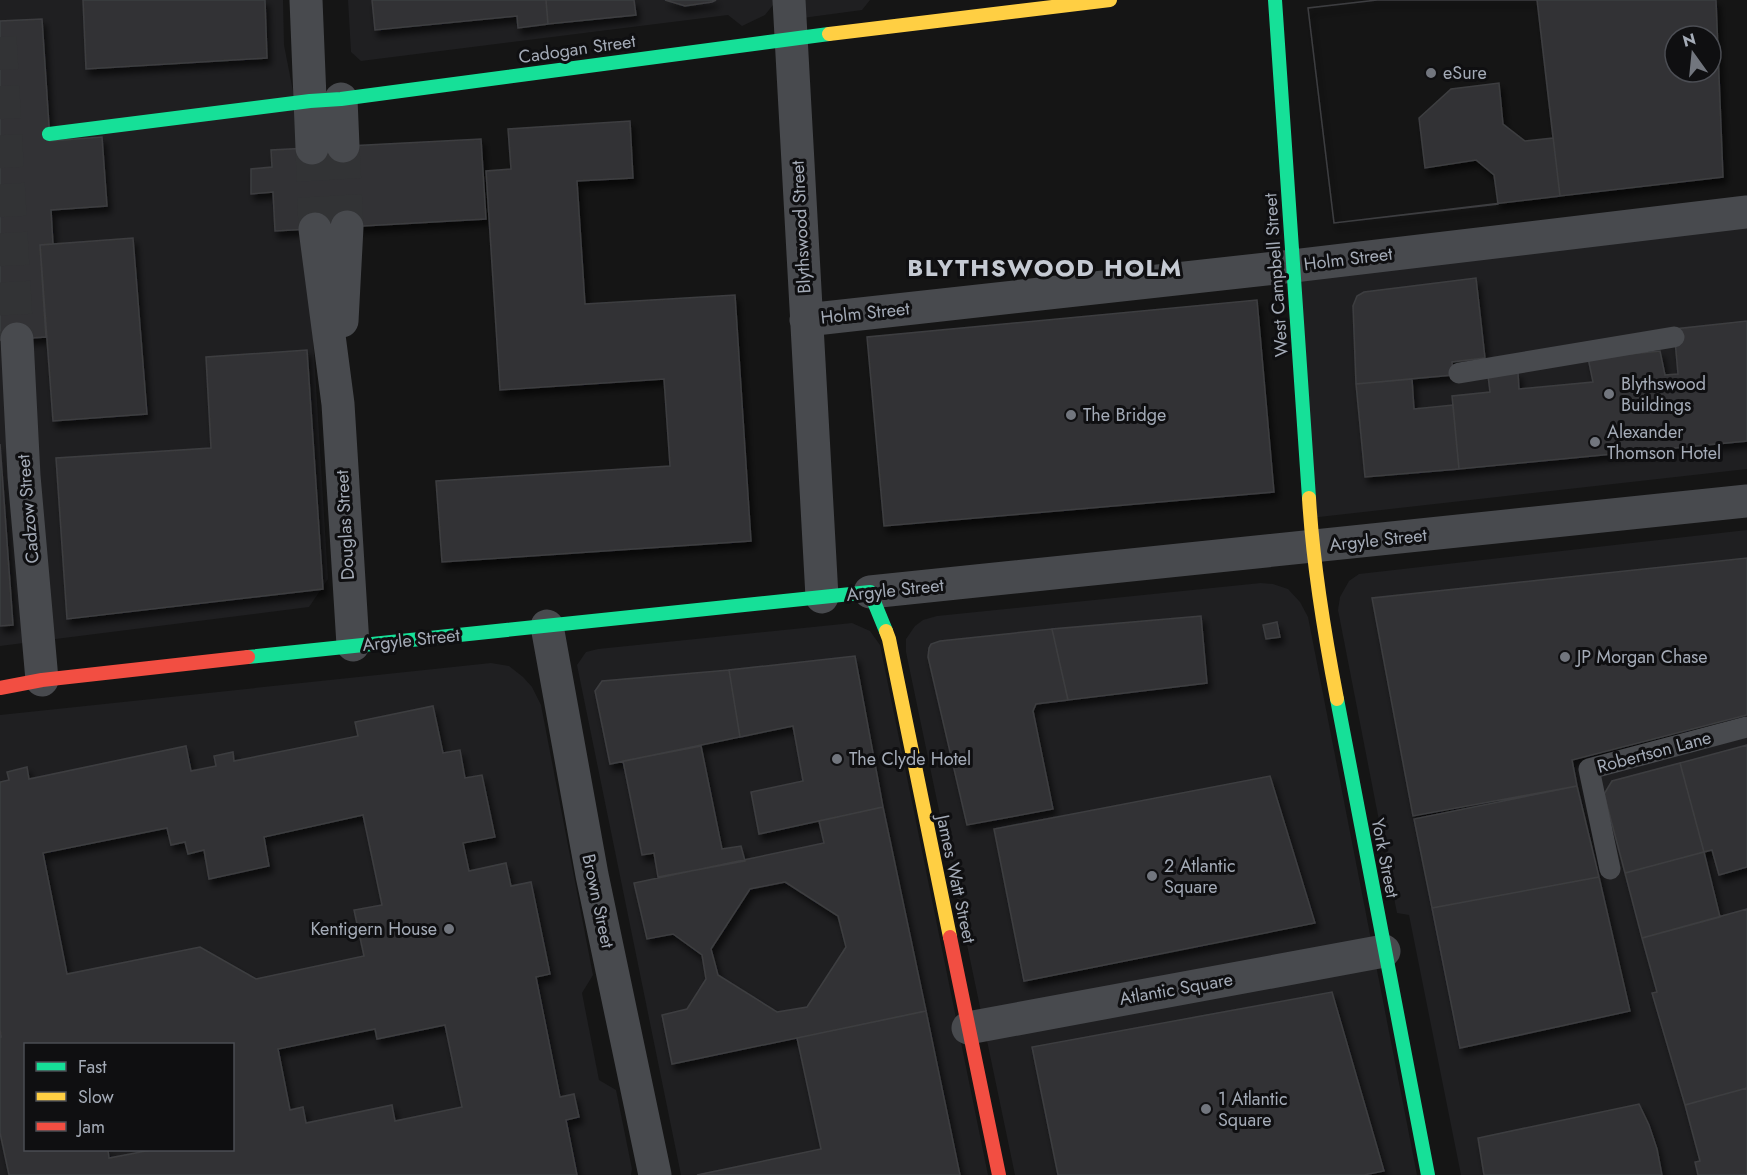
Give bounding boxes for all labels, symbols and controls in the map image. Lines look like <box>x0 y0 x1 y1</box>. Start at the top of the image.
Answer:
north arrow <box>1663 24 1723 84</box>
text: N <box>1680 27 1698 53</box>
street label: Cadogan Street <box>517 28 638 70</box>
place label: eSure <box>1443 60 1487 86</box>
marker: eSure <box>1424 66 1438 80</box>
street label: Blythswood Street <box>784 159 817 294</box>
street label: West Campbell Street <box>1257 192 1295 358</box>
street label: Holm Street <box>1302 241 1395 277</box>
district label: BLYTHSWOOD HOLM <box>907 250 1183 285</box>
street label: Holm Street <box>819 295 911 331</box>
place label: Blythswood Buildings <box>1621 371 1706 418</box>
marker: Blythswood Buildings <box>1602 387 1616 401</box>
place label: The Bridge <box>1083 402 1166 428</box>
marker: The Bridge <box>1064 408 1078 422</box>
place label: Alexander Thomson Hotel <box>1607 419 1721 466</box>
marker: Alexander Thomson Hotel <box>1588 435 1602 449</box>
street label: Cadzow Street <box>10 453 46 565</box>
street label: Douglas Street <box>329 469 361 581</box>
street label: Argyle Street <box>1328 522 1429 558</box>
street label: Argyle Street <box>845 572 946 608</box>
street label: Argyle Street <box>361 622 462 658</box>
place label: JP Morgan Chase <box>1575 644 1708 670</box>
marker: JP Morgan Chase <box>1558 650 1572 664</box>
street label: Robertson Lane <box>1594 724 1714 780</box>
place label: The Clyde Hotel <box>849 746 971 772</box>
marker: The Clyde Hotel <box>830 752 844 766</box>
street label: James Watt Street <box>929 810 982 946</box>
street label: York Street <box>1365 816 1406 901</box>
street label: Brown Street <box>575 852 621 951</box>
place label: 2 Atlantic Square <box>1164 853 1236 900</box>
marker: 2 Atlantic Square <box>1145 869 1159 883</box>
place label: Kentigern House <box>310 916 437 942</box>
marker: Kentigern House <box>442 922 456 936</box>
street label: Atlantic Square <box>1117 966 1235 1012</box>
legend <box>24 1043 234 1151</box>
text: Fast <box>78 1054 107 1080</box>
text: Slow <box>78 1084 115 1110</box>
place label: 1 Atlantic Square <box>1218 1086 1288 1133</box>
marker: 1 Atlantic Square <box>1199 1102 1213 1116</box>
text: Jam <box>76 1114 105 1140</box>

